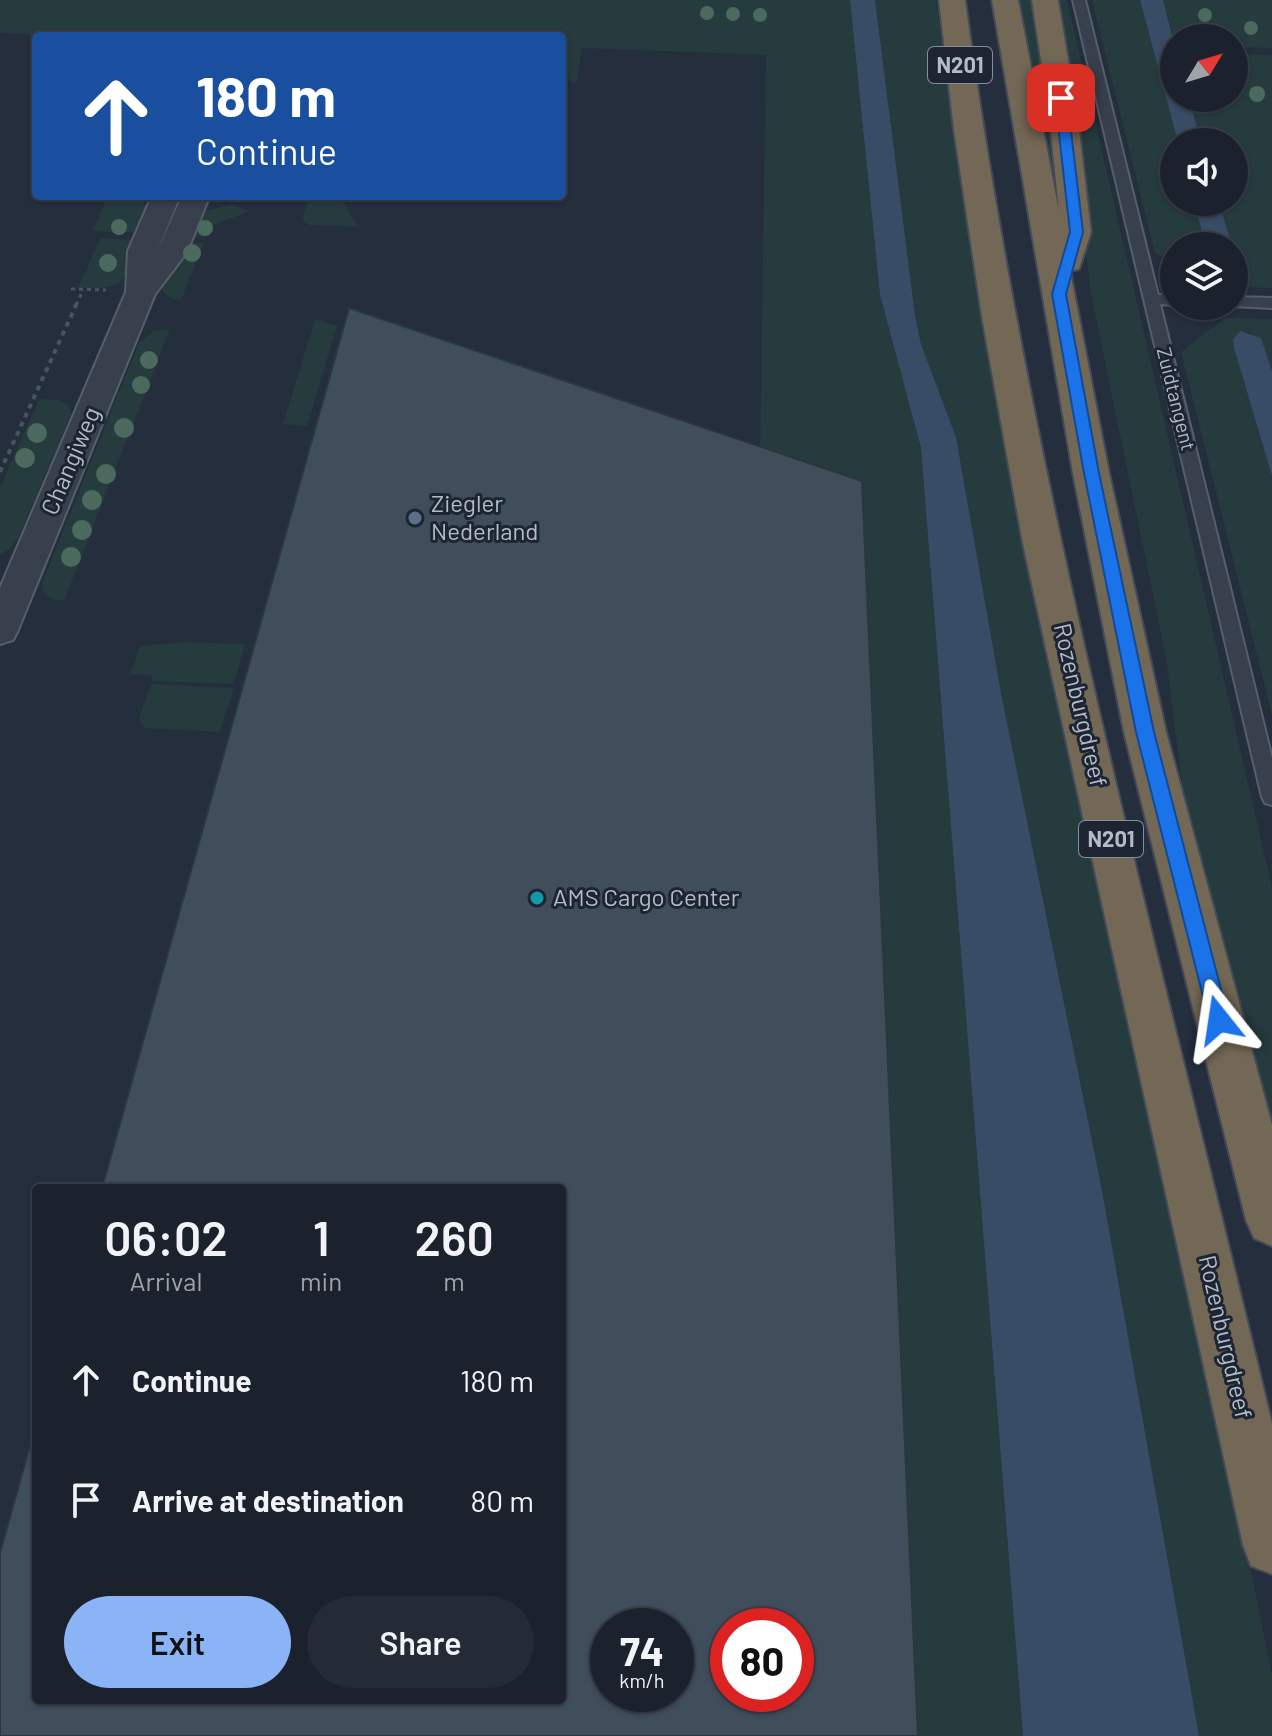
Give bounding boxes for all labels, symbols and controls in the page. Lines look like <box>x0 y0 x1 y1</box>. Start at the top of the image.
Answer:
north arrow <box>1160 24 1248 112</box>
map controls <box>1160 24 1248 320</box>
road number: N201 <box>928 47 992 83</box>
text: 180 m <box>196 61 336 128</box>
icon: ahead <box>64 64 168 168</box>
pin <box>1027 64 1095 132</box>
icon: arrive <box>1039 76 1083 120</box>
button: sound <box>1160 128 1248 216</box>
text: Continue <box>196 129 337 172</box>
button: layers <box>1160 232 1248 320</box>
street label: Zuidtangent <box>1153 345 1201 453</box>
street label: Changiweg <box>34 402 105 519</box>
place label: Ziegler Nederland <box>431 488 538 545</box>
marker: Ziegler Nederland <box>406 509 424 527</box>
street label: Rozenburgdreef <box>1049 620 1114 789</box>
road number: N201 <box>1079 821 1143 857</box>
place label: AMS Cargo Center <box>553 882 740 911</box>
marker: AMS Cargo Center <box>528 889 546 907</box>
position arrow <box>1177 978 1261 1062</box>
text: 06:02 <box>104 1208 228 1266</box>
text: 1 <box>313 1208 330 1266</box>
text: 260 <box>415 1208 494 1266</box>
street label: Rozenburgdreef <box>1194 1252 1259 1421</box>
text: Arrival <box>130 1265 202 1296</box>
text: min <box>300 1265 342 1296</box>
text: m <box>443 1265 465 1296</box>
icon: ahead <box>64 1358 108 1402</box>
text: Continue <box>132 1362 252 1398</box>
text: 180 m <box>460 1362 534 1398</box>
icon: arrive <box>64 1478 108 1522</box>
text: Arrive at destination <box>132 1482 404 1518</box>
text: 80 m <box>471 1482 534 1518</box>
button: Exit <box>64 1596 291 1688</box>
button: Share <box>307 1596 534 1688</box>
speed limit sign: 80 <box>710 1608 814 1712</box>
text: 74 <box>620 1626 664 1674</box>
text: km/h <box>619 1668 665 1692</box>

